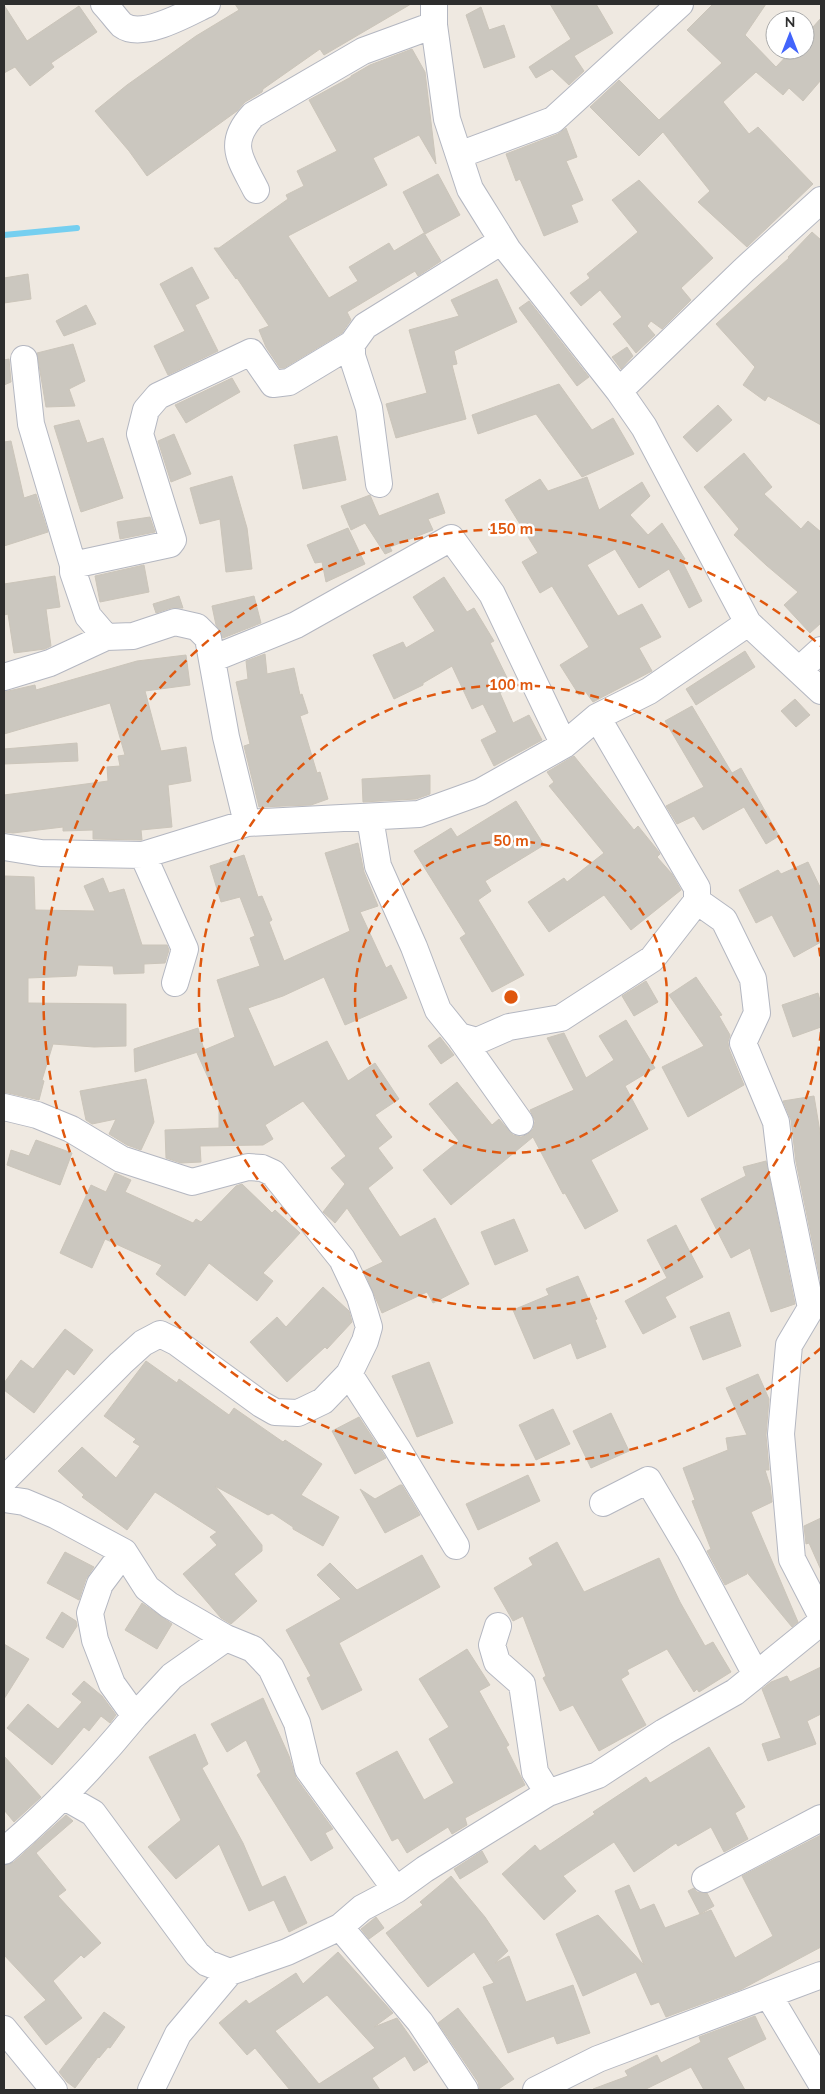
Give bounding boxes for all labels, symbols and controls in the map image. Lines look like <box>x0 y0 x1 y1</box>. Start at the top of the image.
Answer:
north arrow <box>765 10 815 60</box>
text: N <box>785 13 795 31</box>
text: 150 m <box>489 519 533 538</box>
text: 100 m <box>489 675 533 694</box>
text: 50 m <box>493 831 529 850</box>
centre of rings <box>502 988 520 1006</box>

